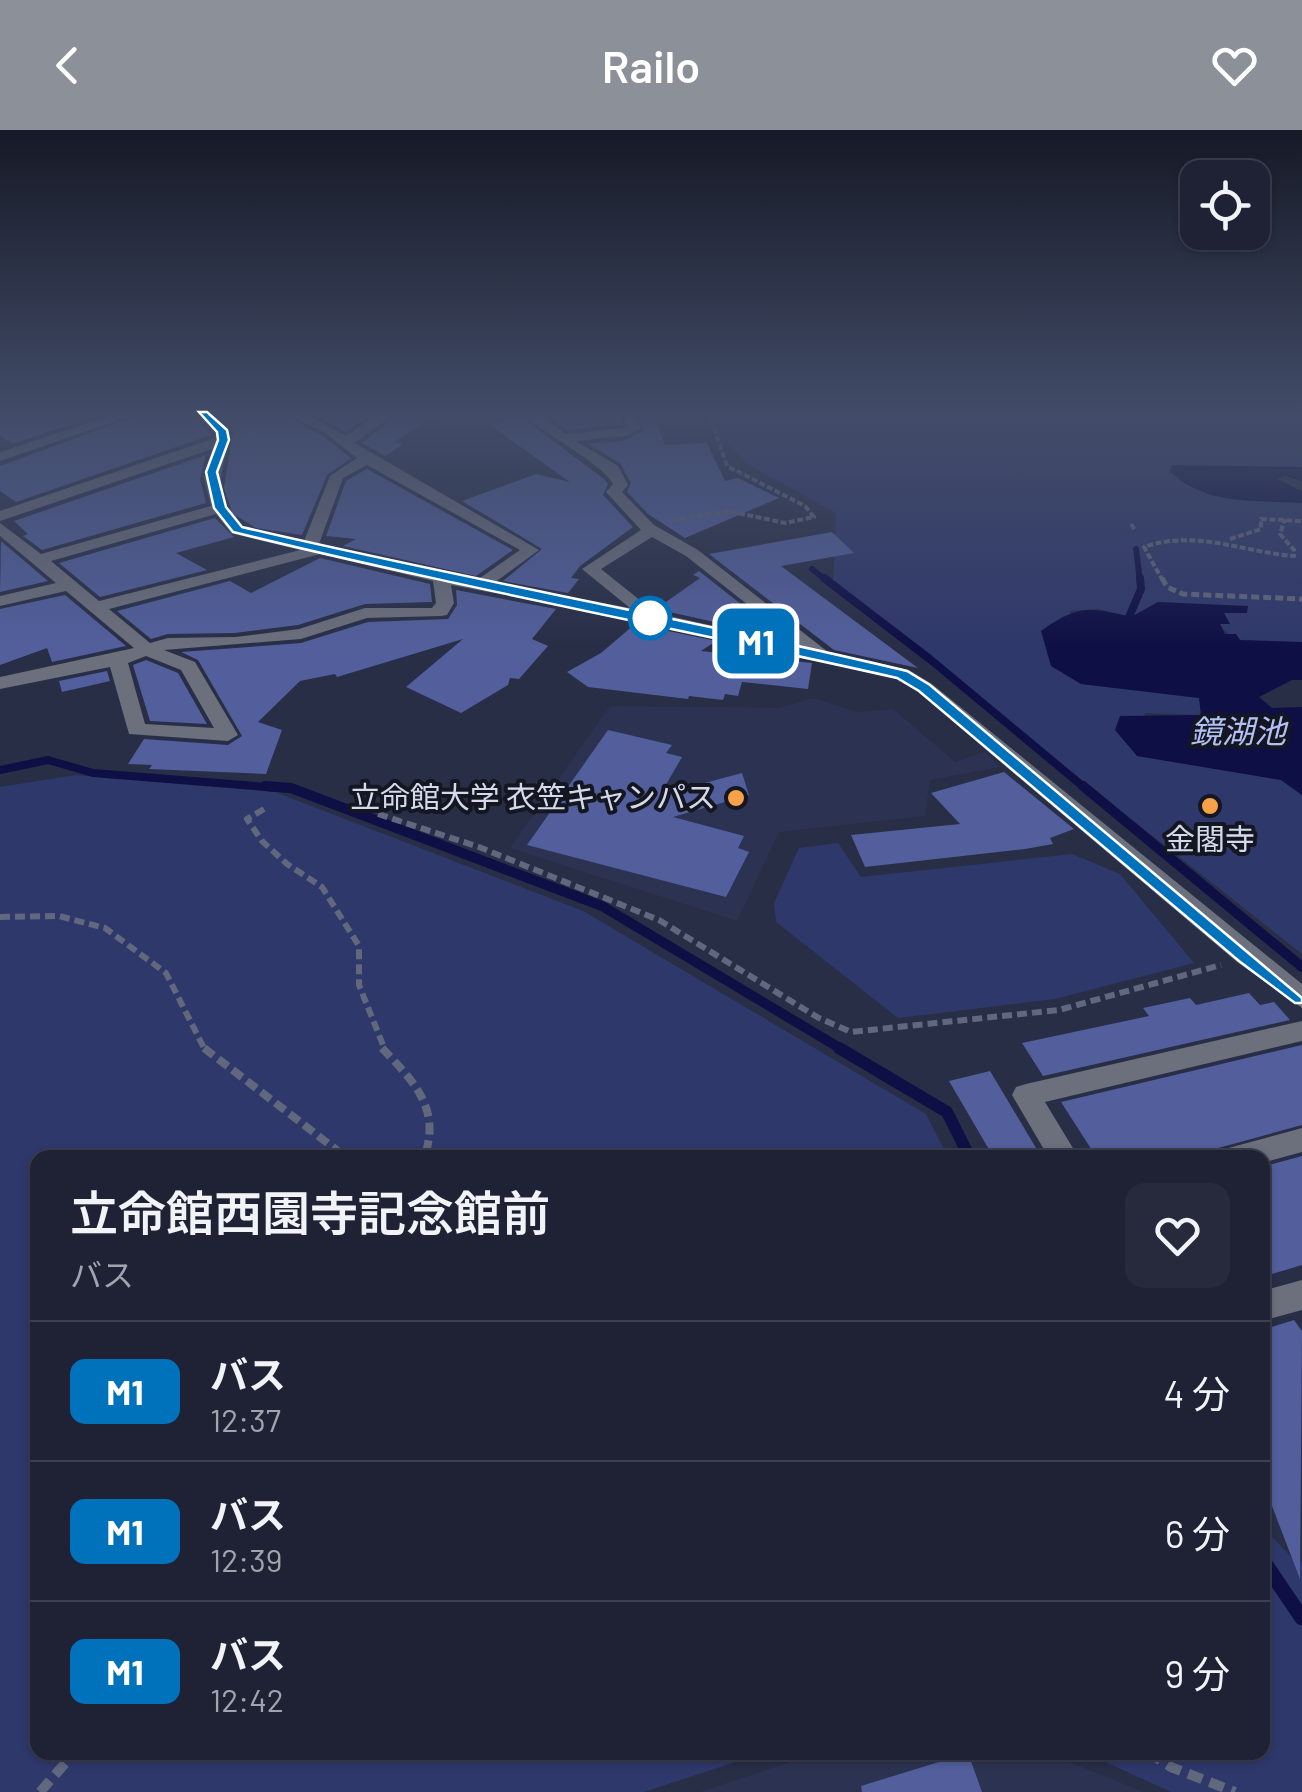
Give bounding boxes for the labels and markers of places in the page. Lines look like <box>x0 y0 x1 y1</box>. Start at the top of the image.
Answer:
unlabelled marker <box>629 597 671 639</box>
place label: 立命館大学 衣笠キャンパス <box>350 778 716 814</box>
marker: 立命館大学 衣笠キャンパス <box>725 787 747 809</box>
marker: 金閣寺 <box>1199 795 1221 817</box>
place label: 金閣寺 <box>1165 820 1255 856</box>

